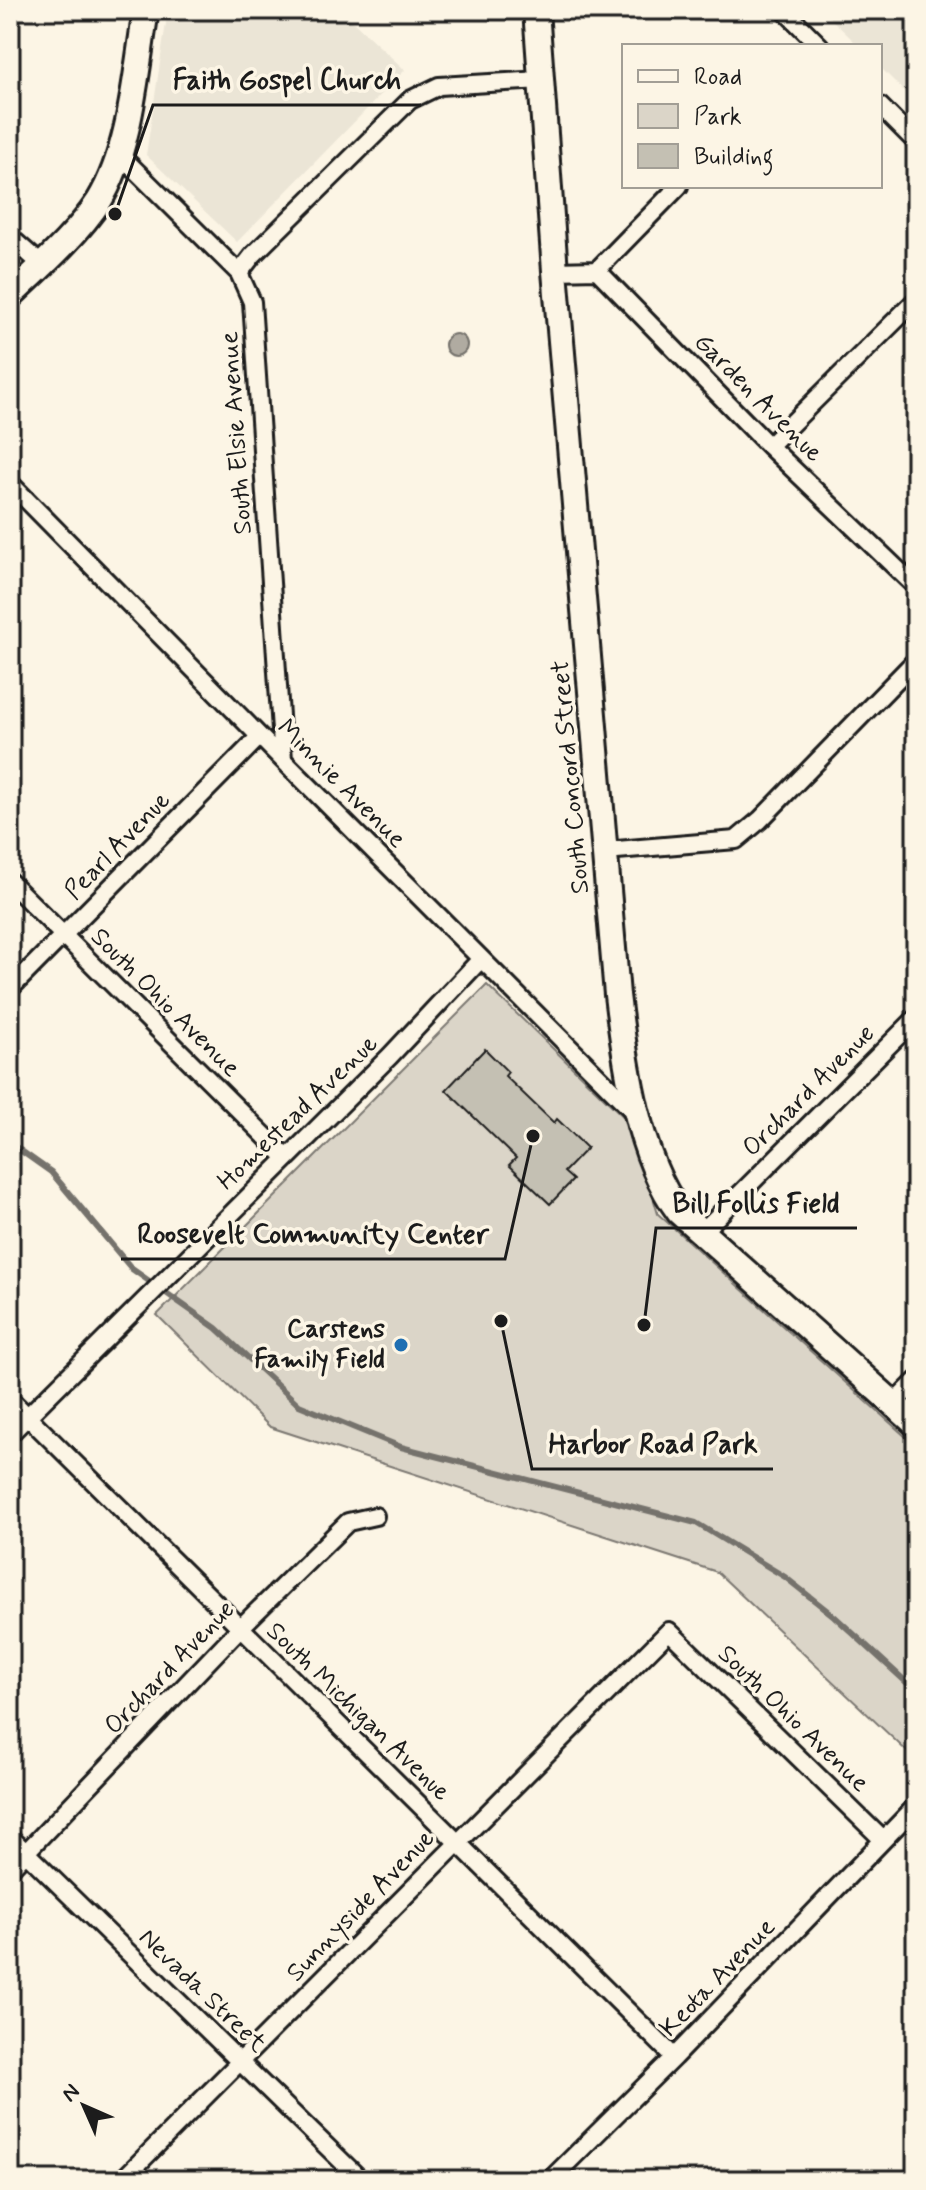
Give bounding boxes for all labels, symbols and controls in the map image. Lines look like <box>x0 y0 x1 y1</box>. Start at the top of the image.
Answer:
legend <box>622 44 882 188</box>
callout: Faith Gospel Church <box>153 53 421 105</box>
text: Road <box>694 62 742 93</box>
text: Faith Gospel Church <box>173 63 401 100</box>
text: Park <box>694 102 742 133</box>
text: Building <box>694 142 774 176</box>
street label: Garden Avenue <box>686 326 830 470</box>
street label: South Elsie Avenue <box>213 330 261 536</box>
street label: South Concord Street <box>544 659 598 895</box>
street label: Minnie Avenue <box>269 712 413 856</box>
street label: Pearl Avenue <box>58 784 178 908</box>
street label: South Ohio Avenue <box>83 921 247 1085</box>
street label: Orchard Avenue <box>735 1017 883 1165</box>
street label: Homestead Avenue <box>210 1027 386 1199</box>
callout: Bill Follis Field <box>656 1176 857 1228</box>
text: Bill Follis Field <box>672 1186 840 1223</box>
callout: Roosevelt Community Center <box>121 1207 505 1259</box>
text: Roosevelt Community Center <box>137 1217 490 1254</box>
place label: Carstens Family Field <box>254 1313 385 1377</box>
marker: Carstens Family Field <box>392 1336 410 1354</box>
callout: Harbor Road Park <box>532 1417 773 1469</box>
text: Harbor Road Park <box>548 1427 758 1464</box>
street label: Orchard Avenue <box>97 1593 243 1743</box>
street label: South Michigan Avenue <box>258 1615 458 1809</box>
street label: South Ohio Avenue <box>710 1638 876 1800</box>
street label: Sunnyside Avenue <box>279 1822 443 1990</box>
street label: Keota Avenue <box>653 1911 784 2045</box>
street label: Nevada Street <box>131 1921 273 2061</box>
north arrow <box>44 2066 124 2146</box>
text: N <box>56 2078 86 2108</box>

